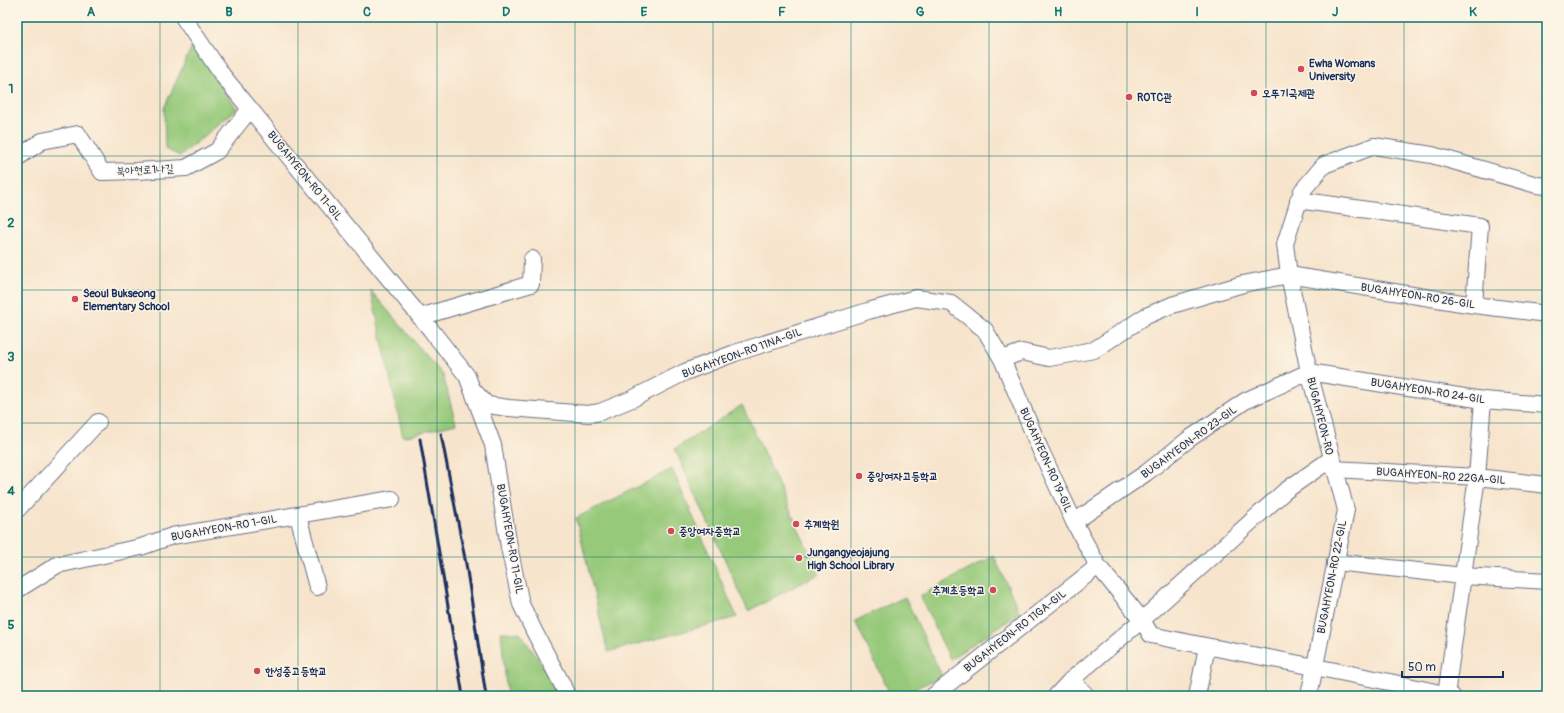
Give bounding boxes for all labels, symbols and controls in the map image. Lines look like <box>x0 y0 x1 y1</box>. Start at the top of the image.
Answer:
text: A <box>87 4 96 20</box>
text: B <box>225 4 233 20</box>
text: C <box>363 4 371 20</box>
text: D <box>502 4 510 20</box>
text: E <box>641 4 648 20</box>
text: F <box>778 4 786 20</box>
text: G <box>916 4 925 20</box>
text: H <box>1054 4 1062 20</box>
text: I <box>1195 4 1199 20</box>
text: J <box>1332 4 1338 20</box>
text: K <box>1469 4 1477 20</box>
place label: Ewha Womans University <box>1309 57 1375 83</box>
marker: Ewha Womans University <box>1296 64 1306 74</box>
text: 1 <box>8 81 14 97</box>
place label: 오뚜기국제관 <box>1262 87 1315 100</box>
marker: 오뚜기국제관 <box>1249 88 1259 98</box>
place label: ROTC관 <box>1137 91 1172 104</box>
marker: ROTC관 <box>1124 92 1134 102</box>
street label: BUGAHYEON-RO 11-GIL <box>265 128 345 224</box>
street label: 북아현로1나길 <box>116 162 174 178</box>
text: 2 <box>7 215 15 231</box>
street label: BUGAHYEON-RO 26-GIL <box>1360 281 1476 311</box>
place label: Seoul Bukseong Elementary School <box>83 287 170 313</box>
marker: Seoul Bukseong Elementary School <box>70 294 80 304</box>
street label: BUGAHYEON-RO 11NA-GIL <box>680 325 804 381</box>
text: 3 <box>7 349 15 365</box>
street label: BUGAHYEON-RO <box>1304 376 1336 456</box>
street label: BUGAHYEON-RO 24-GIL <box>1370 376 1486 406</box>
street label: BUGAHYEON-RO 23-GIL <box>1139 403 1239 481</box>
street label: BUGAHYEON-RO 19-GIL <box>1017 406 1075 514</box>
street label: BUGAHYEON-RO 22GA-GIL <box>1376 465 1506 487</box>
place label: 중앙여자고등학교 <box>867 470 938 483</box>
marker: 중앙여자고등학교 <box>854 471 864 481</box>
text: 4 <box>7 483 15 499</box>
street label: BUGAHYEON-RO 11-GIL <box>494 483 526 595</box>
street label: BUGAHYEON-RO 1-GIL <box>170 512 278 544</box>
place label: 추계학원 <box>804 518 840 531</box>
marker: 추계학원 <box>791 519 801 529</box>
street label: BUGAHYEON-RO 22-GIL <box>1315 519 1349 635</box>
place label: 중앙여자중학교 <box>679 525 741 538</box>
marker: 중앙여자중학교 <box>666 526 676 536</box>
place label: Jungangyeojajung High School Library <box>807 546 895 572</box>
marker: Jungangyeojajung High School Library <box>794 553 804 563</box>
place label: 추계초등학교 <box>932 584 985 597</box>
marker: 추계초등학교 <box>988 585 998 595</box>
street label: BUGAHYEON-RO 11GA-GIL <box>961 587 1069 675</box>
text: 5 <box>7 617 15 633</box>
scale bar <box>1402 653 1503 679</box>
text: 50 m <box>1408 660 1436 675</box>
place label: 한성중고등학교 <box>265 665 327 678</box>
marker: 한성중고등학교 <box>252 666 262 676</box>

